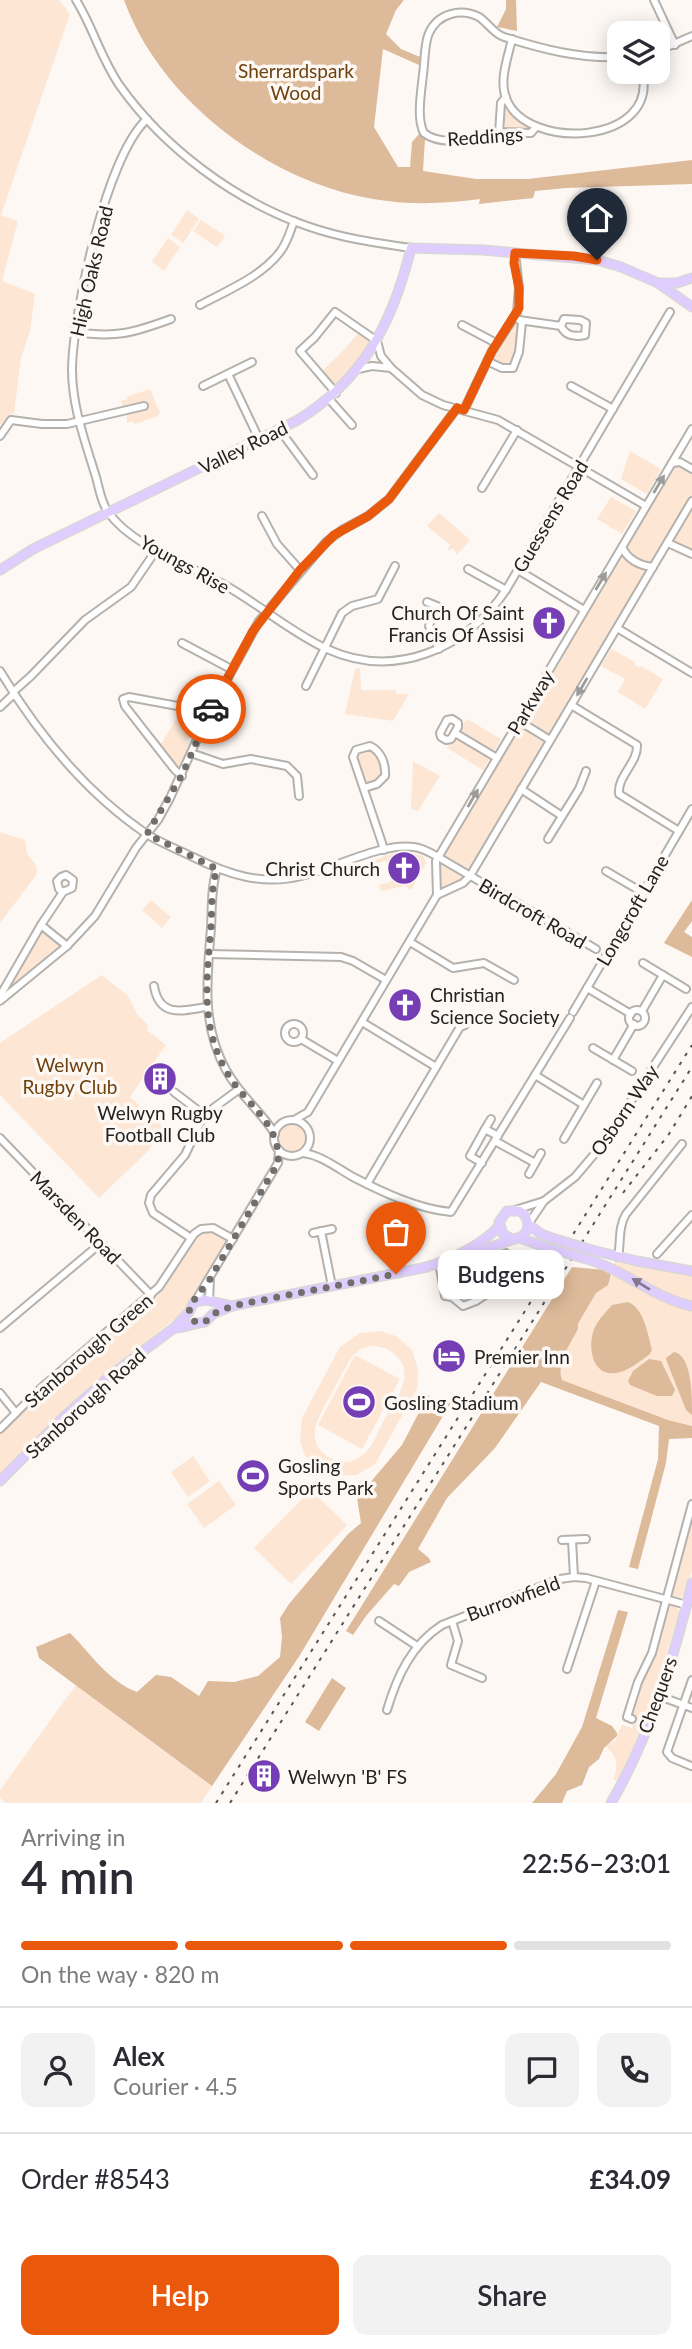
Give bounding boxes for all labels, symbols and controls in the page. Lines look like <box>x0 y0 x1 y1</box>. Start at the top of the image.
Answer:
map controls <box>607 21 670 84</box>
button: layers <box>607 21 670 84</box>
park label: Sherrardspark Wood <box>238 59 354 104</box>
street label: Reddings <box>446 122 524 150</box>
pin <box>567 188 627 260</box>
icon: home <box>578 199 616 237</box>
street label: High Oaks Road <box>65 203 117 339</box>
street label: Valley Road <box>195 416 291 478</box>
street label: Guessens Road <box>508 456 592 576</box>
one-way arrow <box>652 475 665 494</box>
street label: Youngs Rise <box>136 530 234 598</box>
one-way arrow <box>595 572 608 591</box>
place label: Church Of Saint Francis Of Assisi <box>388 601 524 646</box>
church icon: Church Of Saint Francis Of Assisi <box>530 604 568 642</box>
street label: Parkway <box>502 665 558 738</box>
courier <box>176 674 246 744</box>
one-way arrow <box>576 677 588 696</box>
icon: car <box>192 690 230 728</box>
one-way arrow <box>467 789 479 808</box>
church icon: Christ Church <box>385 849 423 887</box>
street label: Longcroft Lane <box>591 851 673 969</box>
place label: Christ Church <box>265 857 380 880</box>
street label: Birdcroft Road <box>475 873 591 953</box>
place label: Christian Science Society <box>430 983 560 1028</box>
church icon: Christian Science Society <box>386 986 424 1024</box>
park label: Welwyn Rugby Club <box>23 1053 117 1098</box>
building icon: Welwyn Rugby Football Club <box>141 1060 179 1098</box>
street label: Osborn Way <box>585 1060 663 1160</box>
place label: Welwyn Rugby Football Club <box>97 1101 223 1146</box>
street label: Marsden Road <box>26 1166 126 1268</box>
pin <box>366 1202 426 1274</box>
icon: bag <box>377 1213 415 1251</box>
callout: Budgens <box>438 1250 564 1298</box>
text: Budgens <box>457 1260 545 1288</box>
one-way arrow <box>631 1277 650 1290</box>
street label: Stanborough Green <box>19 1288 157 1412</box>
hotel icon: Premier Inn <box>430 1337 468 1375</box>
street label: Stanborough Road <box>20 1343 150 1463</box>
place label: Premier Inn <box>474 1345 570 1368</box>
sports icon: Gosling Stadium <box>340 1383 378 1421</box>
place label: Gosling Stadium <box>384 1391 519 1414</box>
place label: Gosling Sports Park <box>278 1454 374 1499</box>
sports icon: Gosling Sports Park <box>234 1457 272 1495</box>
street label: Burrowfield <box>463 1570 563 1626</box>
street label: Chequers <box>633 1654 681 1736</box>
building icon: Welwyn 'B' FS <box>245 1757 283 1795</box>
place label: Welwyn 'B' FS <box>288 1765 407 1788</box>
text: Arriving in <box>21 1823 125 1851</box>
text: 22:56–23:01 <box>522 1847 671 1879</box>
text: 4 min <box>21 1849 135 1904</box>
text: On the way · 820 m <box>21 1960 220 1988</box>
button: person <box>21 2033 95 2107</box>
button: chat <box>505 2033 579 2107</box>
button: phone <box>597 2033 671 2107</box>
text: Alex <box>113 2040 165 2072</box>
text: Courier · 4.5 <box>113 2072 238 2100</box>
text: Order #8543 <box>21 2163 170 2195</box>
text: £34.09 <box>589 2163 671 2195</box>
button: Help <box>21 2255 339 2335</box>
button: Share <box>353 2255 671 2335</box>

